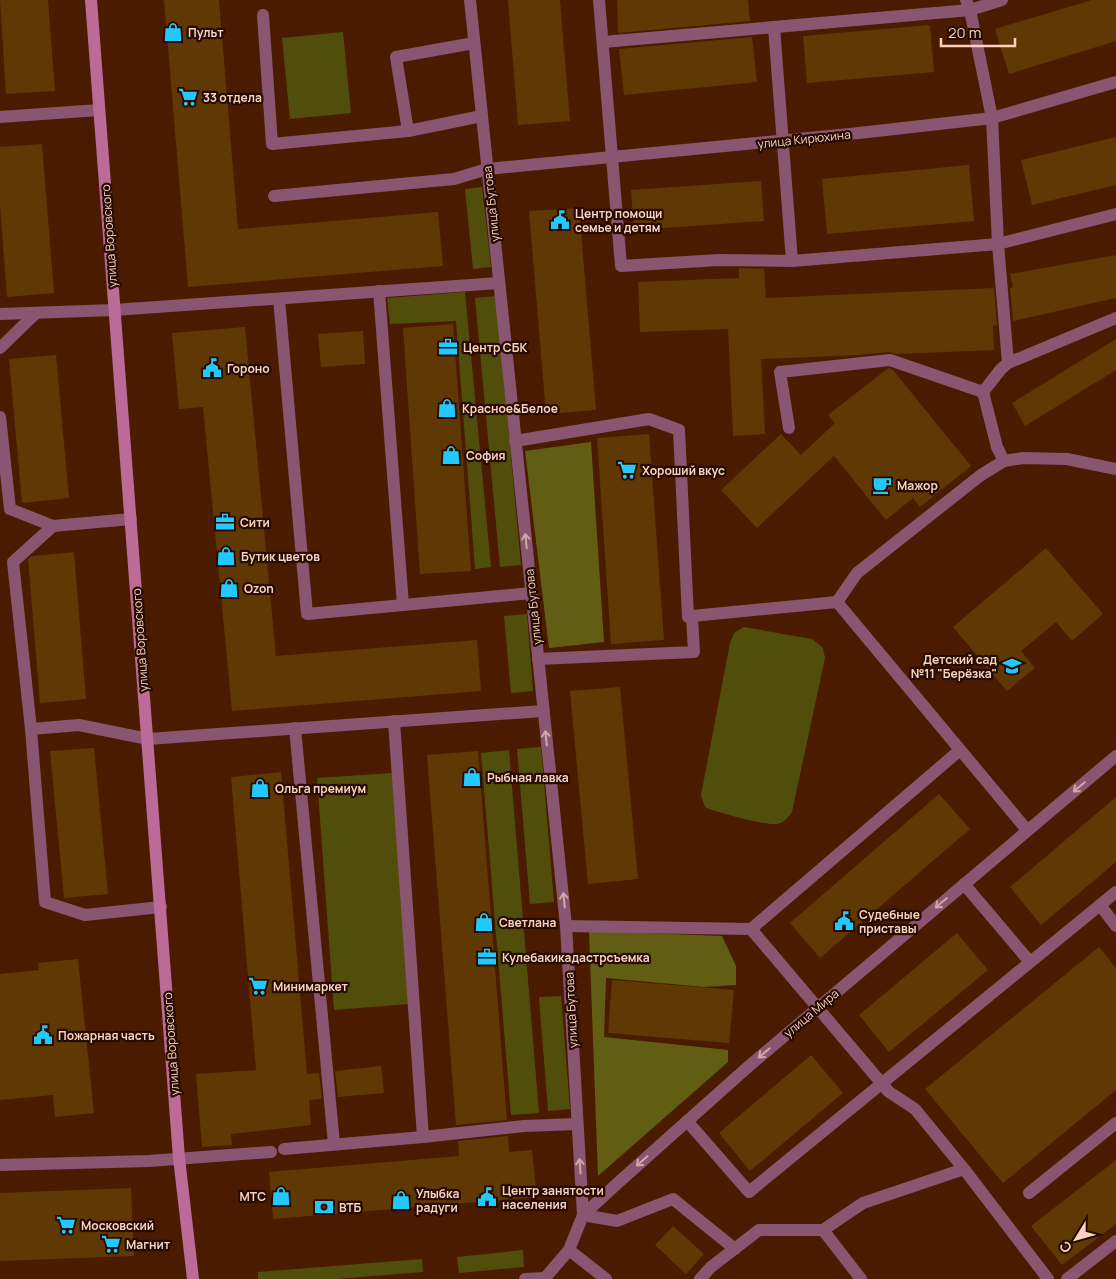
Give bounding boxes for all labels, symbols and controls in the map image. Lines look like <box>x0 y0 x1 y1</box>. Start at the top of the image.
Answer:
scale bar <box>941 15 1015 47</box>
shop icon: Пульт <box>162 21 184 43</box>
text: 20 m <box>948 22 981 43</box>
place label: Пульт <box>188 24 224 41</box>
supermarket icon: 33 отдела <box>177 86 199 108</box>
place label: 33 отдела <box>203 89 262 106</box>
street label: улица Кирюхина <box>757 126 851 152</box>
street label: улица Бутова <box>479 165 503 243</box>
street label: улица Воровского <box>97 184 121 288</box>
place label: Центр помощи семье и детям <box>575 205 662 236</box>
public building icon: Центр помощи семье и детям <box>549 209 571 231</box>
office icon: Центр СБК <box>437 336 459 358</box>
place label: Центр СБК <box>463 339 527 356</box>
public building icon: Гороно <box>201 357 223 379</box>
place label: Гороно <box>227 360 270 377</box>
shop icon: Красное&Белое <box>436 397 458 419</box>
place label: Красное&Белое <box>462 400 558 417</box>
shop icon: София <box>440 444 462 466</box>
place label: София <box>466 447 506 464</box>
supermarket icon: Хороший вкус <box>616 459 638 481</box>
place label: Хороший вкус <box>642 462 725 479</box>
cafe icon: Мажор <box>871 474 893 496</box>
place label: Мажор <box>897 477 938 494</box>
office icon: Сити <box>214 511 236 533</box>
place label: Сити <box>240 514 270 531</box>
one-way arrow <box>521 534 531 550</box>
shop icon: Бутик цветов <box>215 545 237 567</box>
place label: Бутик цветов <box>241 548 320 565</box>
street label: улица Бутова <box>521 568 545 646</box>
shop icon: Ozon <box>218 577 240 599</box>
place label: Ozon <box>244 580 274 597</box>
street label: улица Воровского <box>128 588 152 692</box>
place label: Детский сад №11 "Берёзка" <box>911 651 997 682</box>
school or university icon: Детский сад №11 "Берёзка" <box>1001 655 1023 677</box>
one-way arrow <box>541 730 551 746</box>
shop icon: Рыбная лавка <box>461 766 483 788</box>
place label: Рыбная лавка <box>487 769 569 786</box>
shop icon: Ольга премиум <box>249 777 271 799</box>
place label: Ольга премиум <box>275 780 366 797</box>
one-way arrow <box>1072 781 1085 792</box>
one-way arrow <box>559 892 568 908</box>
one-way arrow <box>935 897 948 908</box>
place label: Судебные приставы <box>859 906 920 937</box>
public building icon: Судебные приставы <box>833 910 855 932</box>
shop icon: Светлана <box>473 911 495 933</box>
place label: Светлана <box>499 914 556 931</box>
office icon: Кулебакикадастрсъемка <box>476 946 498 968</box>
place label: Кулебакикадастрсъемка <box>502 949 650 966</box>
street label: улица Бутова <box>561 972 581 1048</box>
supermarket icon: Минимаркет <box>247 975 269 997</box>
place label: Минимаркет <box>273 978 349 995</box>
street label: улица Мира <box>780 985 842 1041</box>
street label: улица Воровского <box>159 992 183 1096</box>
public building icon: Пожарная часть <box>32 1024 54 1046</box>
place label: Пожарная часть <box>58 1027 155 1044</box>
one-way arrow <box>758 1048 771 1059</box>
one-way arrow <box>636 1156 649 1167</box>
one-way arrow <box>576 1159 585 1175</box>
place label: Центр занятости населения <box>502 1182 604 1213</box>
shop icon: МТС <box>270 1185 292 1207</box>
place label: Улыбка радуги <box>416 1185 459 1216</box>
public building icon: Центр занятости населения <box>476 1186 498 1208</box>
place label: МТС <box>240 1188 266 1205</box>
shop icon: Улыбка радуги <box>390 1189 412 1211</box>
bank icon: ВТБ <box>313 1196 335 1218</box>
place label: ВТБ <box>339 1199 362 1216</box>
supermarket icon: Московский <box>55 1214 77 1236</box>
north arrow <box>1051 1214 1101 1264</box>
place label: Московский <box>81 1217 154 1234</box>
supermarket icon: Магнит <box>100 1233 122 1255</box>
place label: Магнит <box>126 1236 171 1253</box>
text: С <box>1055 1237 1076 1257</box>

